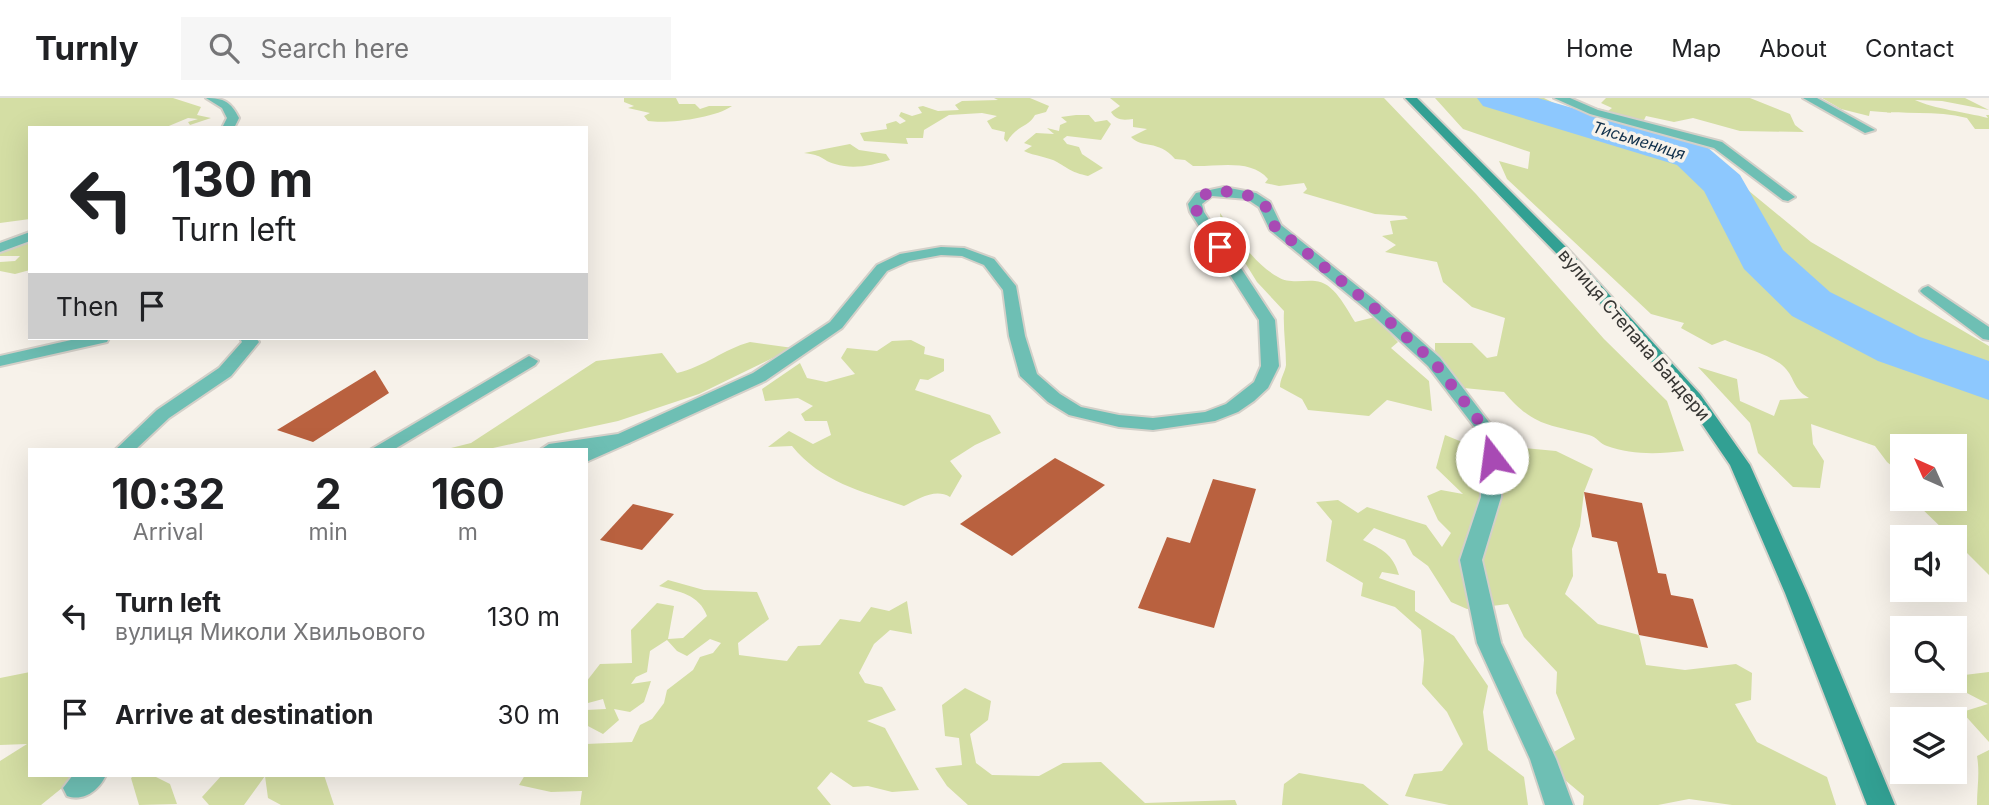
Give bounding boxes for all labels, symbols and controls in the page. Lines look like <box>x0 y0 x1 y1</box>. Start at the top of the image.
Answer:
search box <box>181 17 671 80</box>
text: Turnly <box>35 28 139 68</box>
icon: search <box>205 29 243 67</box>
text: Search here <box>261 33 409 64</box>
text: Home <box>1566 34 1633 63</box>
text: Map <box>1671 34 1721 63</box>
text: About <box>1759 34 1827 63</box>
text: Contact <box>1865 34 1954 63</box>
water label: Тисьмениця <box>1590 116 1688 164</box>
text: 130 m <box>171 150 313 209</box>
icon: left <box>56 154 147 245</box>
text: Turn left <box>171 210 296 249</box>
pin <box>1190 217 1250 277</box>
icon: arrive <box>1201 228 1239 266</box>
street label: вулиця Степана Бандери <box>1554 245 1715 425</box>
icon: arrive <box>133 287 171 325</box>
text: Then <box>56 291 119 322</box>
position arrow <box>1455 421 1529 495</box>
north arrow <box>1890 434 1967 511</box>
map controls <box>1890 434 1967 784</box>
text: 10:32 <box>111 468 225 519</box>
text: 2 <box>315 468 341 519</box>
text: 160 <box>431 468 505 519</box>
text: Arrival <box>133 518 204 546</box>
text: min <box>309 518 348 546</box>
text: m <box>458 518 478 546</box>
button: sound <box>1890 525 1967 602</box>
text: Turn left <box>115 587 221 618</box>
icon: left <box>56 597 94 635</box>
text: 130 m <box>487 601 560 632</box>
button: search <box>1890 616 1967 693</box>
text: вулиця Миколи Хвильового <box>115 618 425 646</box>
icon: arrive <box>56 695 94 733</box>
text: Arrive at destination <box>115 699 374 730</box>
text: 30 m <box>497 699 560 730</box>
button: layers <box>1890 707 1967 784</box>

